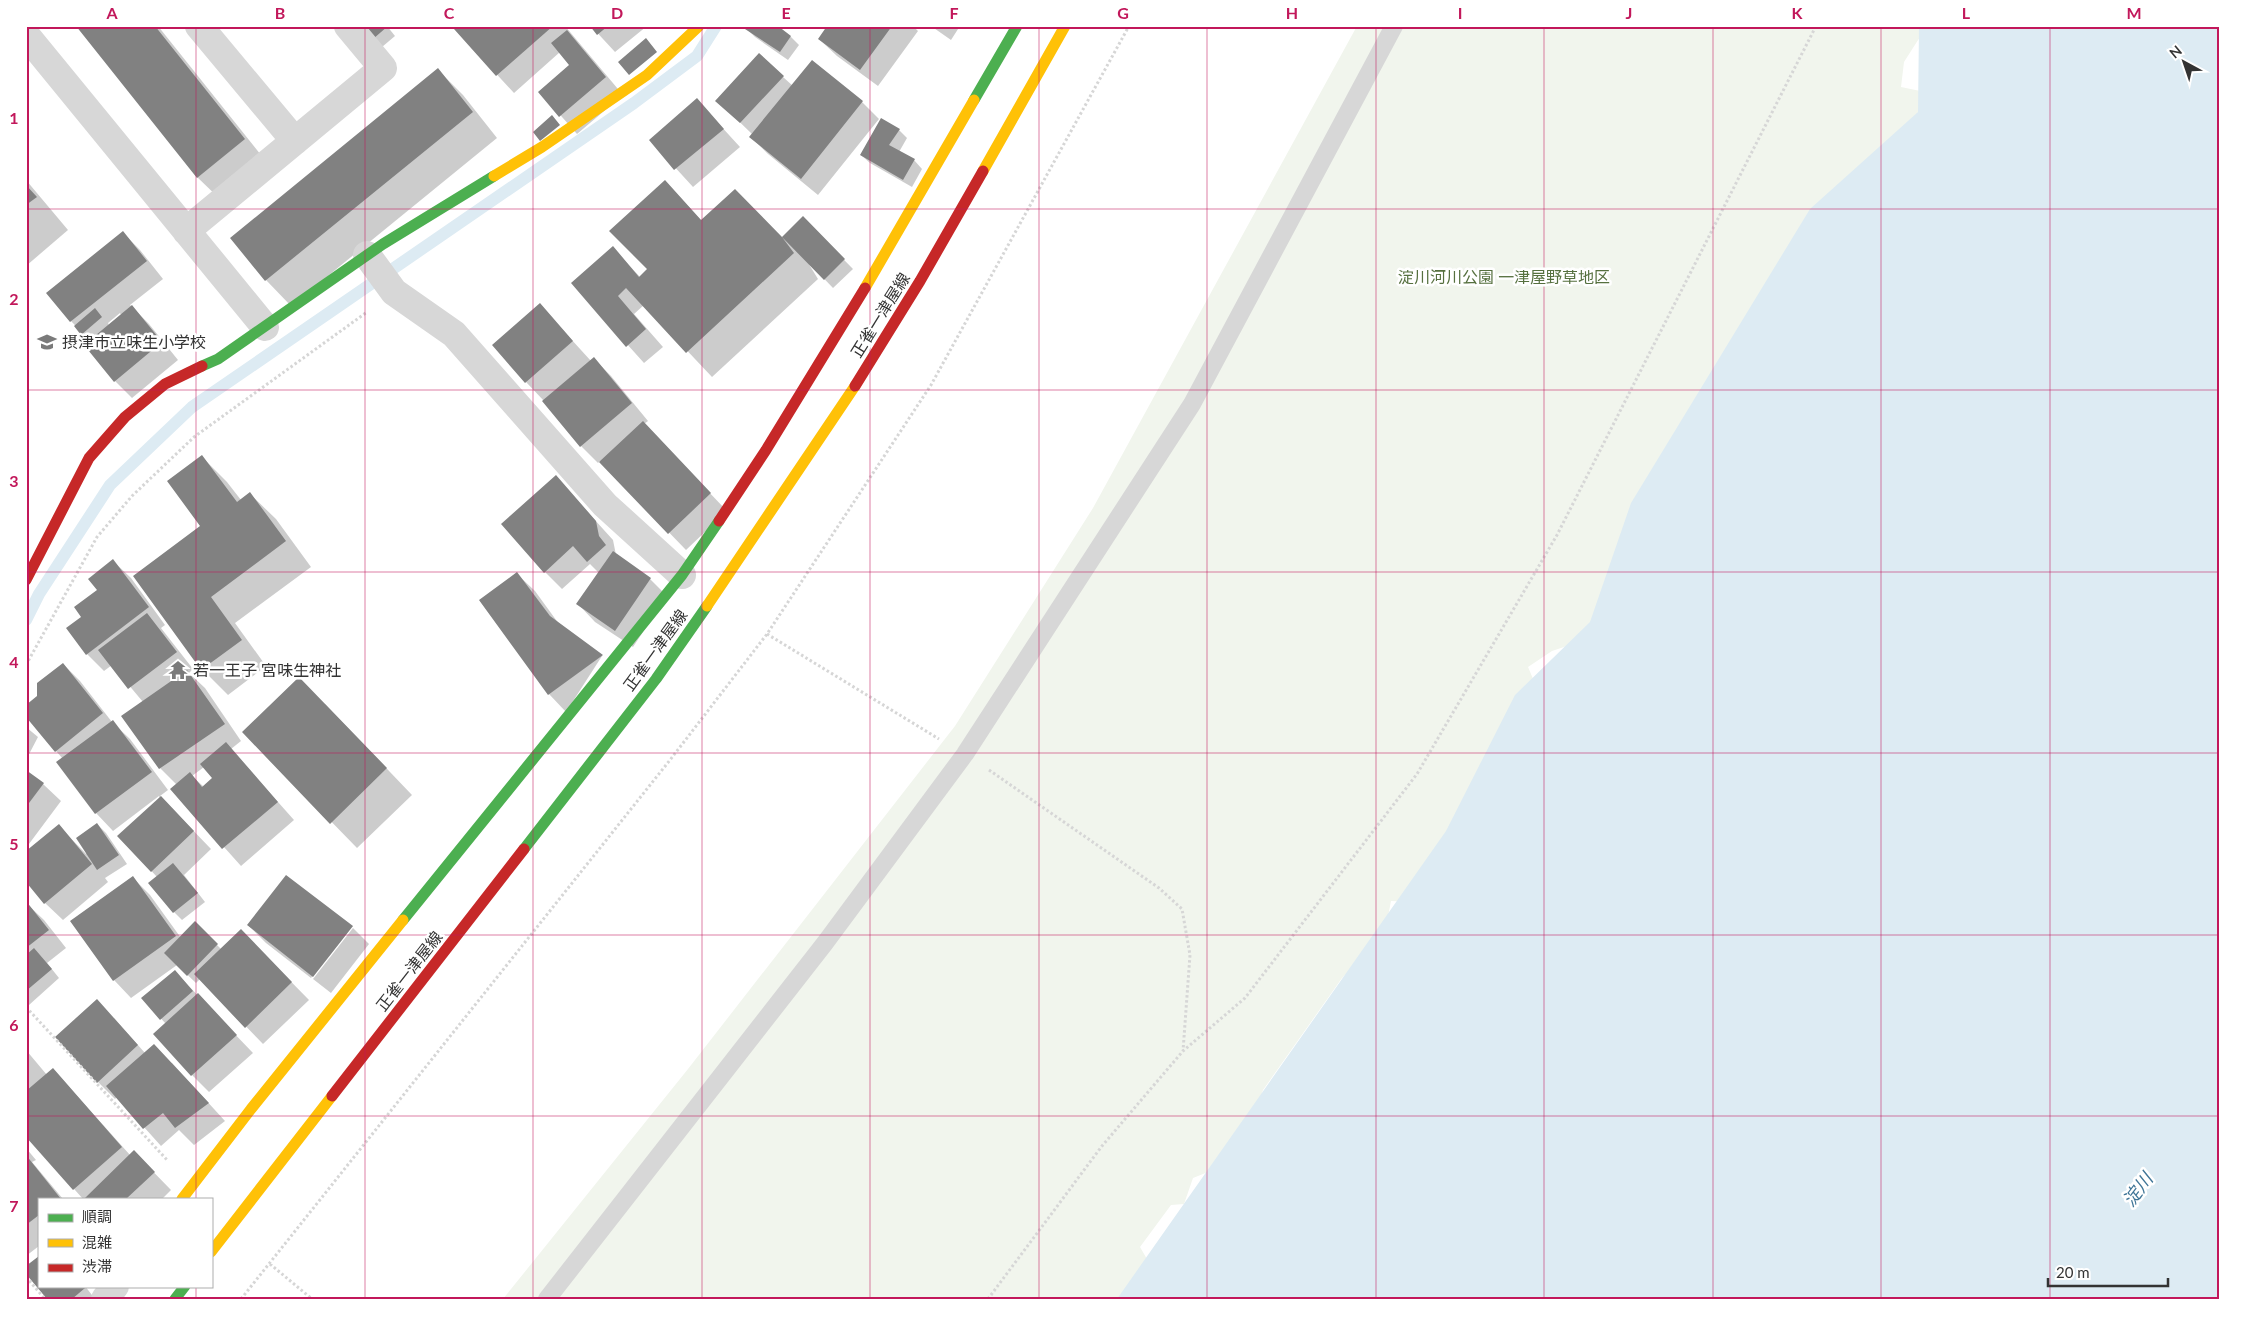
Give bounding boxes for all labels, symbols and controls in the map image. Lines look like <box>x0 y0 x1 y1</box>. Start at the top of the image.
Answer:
text: A <box>105 3 118 22</box>
text: B <box>275 3 285 22</box>
text: C <box>444 3 455 22</box>
text: D <box>611 3 623 22</box>
text: E <box>781 3 791 22</box>
text: F <box>949 3 959 22</box>
text: G <box>1117 3 1129 22</box>
text: H <box>1286 3 1298 22</box>
text: I <box>1458 3 1462 22</box>
text: J <box>1626 3 1632 22</box>
text: K <box>1792 3 1804 22</box>
text: L <box>1962 3 1971 22</box>
text: M <box>2126 3 2142 22</box>
north arrow <box>2158 38 2208 88</box>
text: N <box>2166 42 2185 62</box>
text: 1 <box>9 108 19 127</box>
park label: 淀川河川公園 一津屋野草地区 <box>1398 267 1610 286</box>
street label: 正雀一津屋線 <box>846 269 913 360</box>
text: 2 <box>9 289 19 308</box>
school or university icon: 摂津市立味生小学校 <box>36 331 58 353</box>
place label: 摂津市立味生小学校 <box>62 332 206 351</box>
text: 3 <box>9 471 19 490</box>
street label: 正雀一津屋線 <box>619 605 690 694</box>
text: 4 <box>9 652 19 671</box>
temple icon: 若一王子 宮味生神社 <box>167 659 189 681</box>
place label: 若一王子 宮味生神社 <box>193 660 341 679</box>
text: 5 <box>9 834 19 853</box>
street label: 正雀一津屋線 <box>372 927 446 1014</box>
text: 6 <box>9 1015 19 1034</box>
water label: 淀川 <box>2118 1167 2158 1210</box>
text: 7 <box>9 1196 19 1215</box>
legend <box>38 1198 212 1288</box>
text: 順調 <box>82 1207 112 1225</box>
text: 混雑 <box>82 1233 112 1251</box>
scale bar <box>2048 1255 2168 1287</box>
text: 渋滞 <box>82 1257 112 1275</box>
text: 20 m <box>2056 1263 2090 1281</box>

